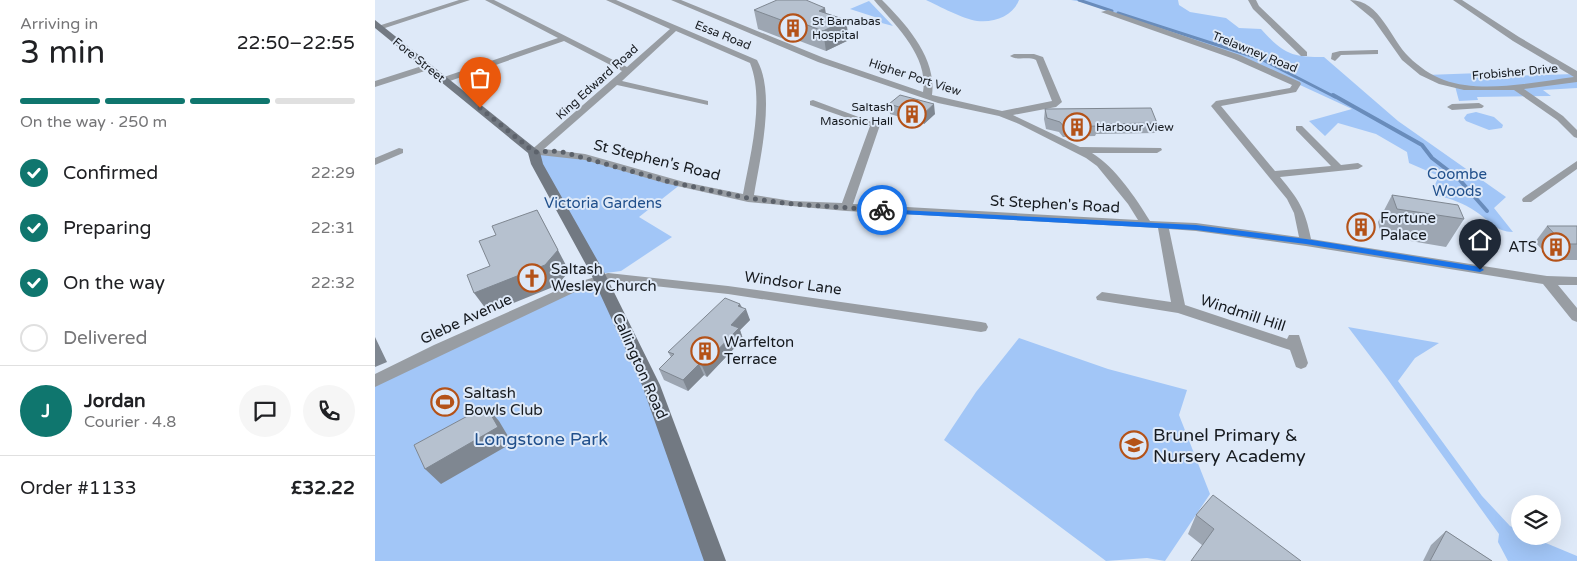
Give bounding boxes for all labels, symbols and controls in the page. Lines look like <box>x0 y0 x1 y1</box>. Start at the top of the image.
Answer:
building icon: St Barnabas Hospital <box>778 13 808 43</box>
text: Arriving in <box>20 14 98 34</box>
place label: St Barnabas Hospital <box>812 14 881 42</box>
street label: Essa Road <box>693 17 753 53</box>
street label: Trelawney Road <box>1210 29 1300 75</box>
text: 22:50–22:55 <box>237 32 355 54</box>
text: 3 min <box>20 34 105 72</box>
street label: Fore Street <box>390 35 448 85</box>
street label: King Edward Road <box>553 41 641 123</box>
street label: Higher Port View <box>867 55 963 99</box>
pin <box>459 57 501 108</box>
street label: Frobisher Drive <box>1471 61 1559 83</box>
icon: bag <box>466 64 494 92</box>
building icon: Saltash Masonic Hall <box>897 99 927 129</box>
place label: Saltash Masonic Hall <box>820 100 893 128</box>
text: On the way · 250 m <box>20 112 167 132</box>
building icon: Harbour View <box>1062 112 1092 142</box>
place label: Harbour View <box>1096 120 1174 134</box>
street label: St Stephen's Road <box>592 136 722 184</box>
icon: check <box>20 159 48 187</box>
text: Confirmed <box>63 162 158 184</box>
text: 22:29 <box>311 163 355 183</box>
park label: Coombe Woods <box>1427 165 1487 200</box>
courier <box>857 185 907 235</box>
street label: St Stephen's Road <box>990 192 1120 216</box>
park label: Victoria Gardens <box>544 194 662 212</box>
icon: bike <box>868 196 896 224</box>
place label: Fortune Palace <box>1380 209 1436 244</box>
building icon: Fortune Palace <box>1346 212 1376 242</box>
icon: check <box>20 214 48 242</box>
text: Preparing <box>63 217 152 239</box>
text: 22:31 <box>311 218 355 238</box>
pin <box>1459 219 1501 270</box>
icon: home <box>1466 226 1494 254</box>
building icon: ATS <box>1541 232 1571 262</box>
place label: ATS <box>1508 238 1537 256</box>
place label: Saltash Wesley Church <box>551 260 657 295</box>
church icon: Saltash Wesley Church <box>517 263 547 293</box>
street label: Windsor Lane <box>743 267 843 299</box>
icon: check <box>20 269 48 297</box>
text: On the way <box>63 272 165 294</box>
text: 22:32 <box>311 273 355 293</box>
street label: Glebe Avenue <box>417 290 515 348</box>
street label: Windmill Hill <box>1198 291 1288 335</box>
street label: Callington Road <box>609 310 671 422</box>
text: Delivered <box>63 327 148 349</box>
place label: Warfelton Terrace <box>724 333 794 368</box>
building icon: Warfelton Terrace <box>690 336 720 366</box>
place label: Saltash Bowls Club <box>464 384 543 419</box>
button: chat <box>239 385 291 437</box>
button: phone <box>303 385 355 437</box>
sports icon: Saltash Bowls Club <box>430 387 460 417</box>
text: Jordan <box>84 390 146 412</box>
text: J <box>42 400 50 422</box>
text: Courier · 4.8 <box>84 412 176 432</box>
place label: Brunel Primary & Nursery Academy <box>1153 424 1306 467</box>
park label: Longstone Park <box>474 428 608 450</box>
school or university icon: Brunel Primary & Nursery Academy <box>1119 430 1149 460</box>
text: Order #1133 <box>20 477 137 499</box>
text: £32.22 <box>291 477 355 499</box>
map controls <box>1511 495 1561 545</box>
button: layers <box>1511 495 1561 545</box>

